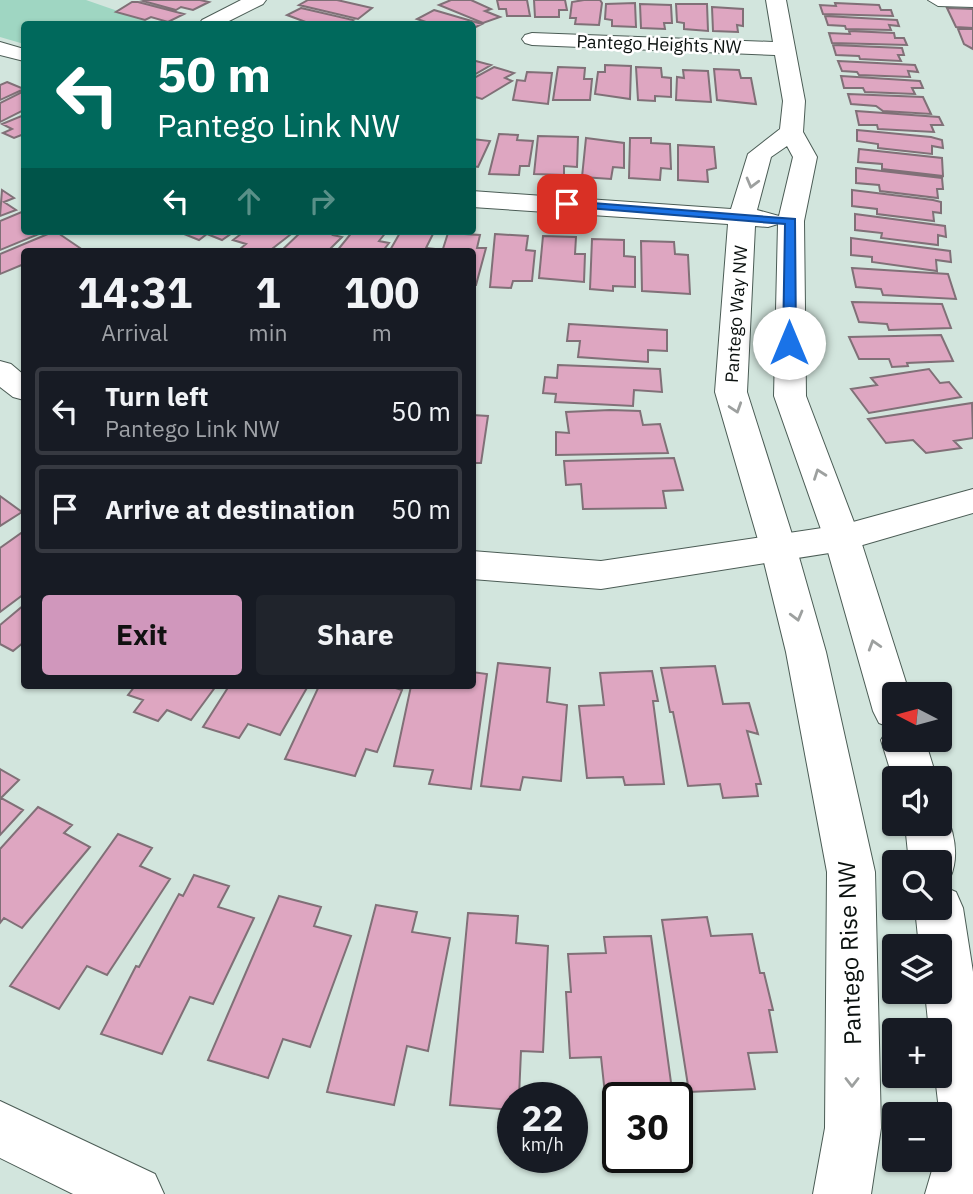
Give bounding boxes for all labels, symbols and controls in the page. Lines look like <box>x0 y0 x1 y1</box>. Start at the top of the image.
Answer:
street label: Pantego Heights NW <box>576 30 742 58</box>
text: 50 m <box>157 42 271 105</box>
icon: left <box>42 49 133 140</box>
text: Pantego Link NW <box>157 104 400 146</box>
pin <box>537 174 597 234</box>
one-way arrow <box>745 176 760 188</box>
icon: left <box>157 182 195 220</box>
icon: ahead <box>230 182 268 220</box>
icon: right <box>303 182 341 220</box>
icon: arrive <box>548 185 586 223</box>
street label: Pantego Way NW <box>720 244 752 384</box>
text: 14:31 <box>77 265 192 320</box>
text: 1 <box>255 265 281 320</box>
text: 100 <box>344 265 420 320</box>
position arrow <box>752 306 826 380</box>
text: Arrival <box>101 317 168 347</box>
text: min <box>249 317 287 347</box>
text: m <box>372 317 392 347</box>
text: Turn left <box>105 379 208 413</box>
icon: left <box>46 392 84 430</box>
text: 50 m <box>391 394 451 428</box>
one-way arrow <box>727 401 742 413</box>
text: Pantego Link NW <box>105 413 280 443</box>
one-way arrow <box>813 468 827 480</box>
icon: arrive <box>46 490 84 528</box>
text: Arrive at destination <box>105 492 355 526</box>
text: 50 m <box>391 492 451 526</box>
button: Exit <box>42 595 242 675</box>
button: Share <box>256 595 455 675</box>
one-way arrow <box>788 609 803 621</box>
one-way arrow <box>868 640 883 652</box>
north arrow <box>882 682 952 752</box>
map controls <box>882 682 952 1172</box>
button: sound <box>882 766 952 836</box>
button: search <box>882 850 952 920</box>
street label: Pantego Rise NW <box>830 860 868 1046</box>
button: layers <box>882 934 952 1004</box>
button: + <box>882 1018 952 1088</box>
one-way arrow <box>845 1077 860 1088</box>
speed limit sign: 30 <box>602 1082 693 1173</box>
text: 22 <box>521 1095 564 1141</box>
button: − <box>882 1102 952 1172</box>
text: km/h <box>521 1133 564 1156</box>

